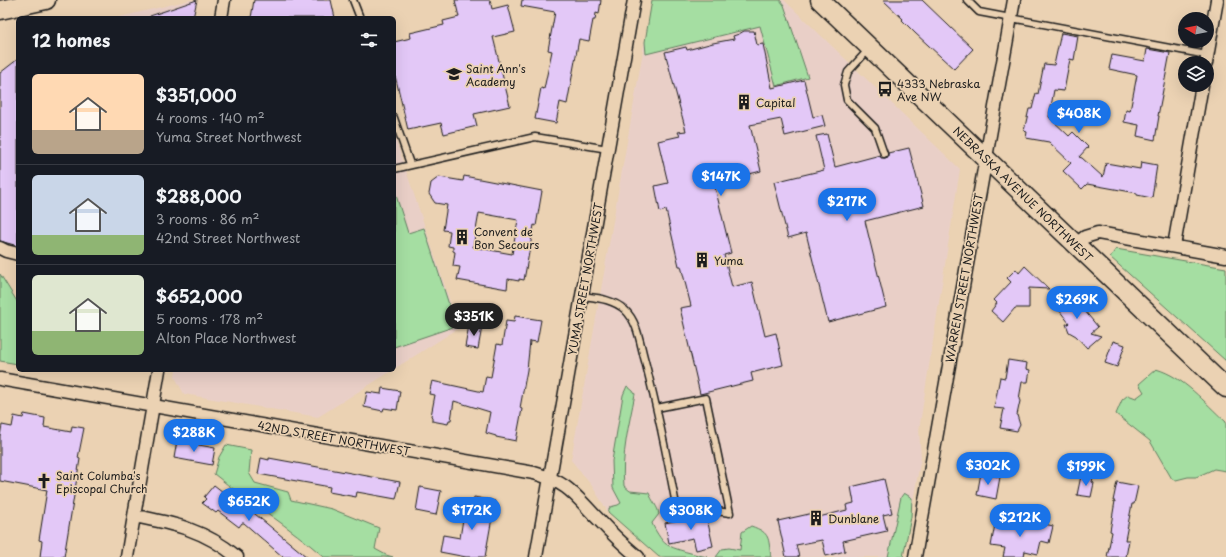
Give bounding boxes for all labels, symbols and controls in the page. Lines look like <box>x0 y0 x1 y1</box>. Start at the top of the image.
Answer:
north arrow <box>1178 12 1214 48</box>
map controls <box>1178 12 1214 92</box>
text: 12 homes <box>32 27 110 53</box>
icon: filters <box>358 29 380 51</box>
button: layers <box>1178 56 1214 92</box>
place label: Saint Ann's Academy <box>466 60 526 90</box>
school or university icon: Saint Ann's Academy <box>445 65 463 83</box>
place label: 4333 Nebraska Ave NW <box>897 75 980 105</box>
bus stop icon: 4333 Nebraska Ave NW <box>876 80 894 98</box>
text: $351,000 <box>156 82 237 108</box>
icon: home <box>64 90 112 138</box>
building icon: Capital <box>735 93 753 111</box>
place label: Capital <box>756 94 795 111</box>
pin: $408K <box>1051 100 1107 134</box>
text: $408K <box>1057 103 1101 122</box>
text: 4 rooms · 140 m² <box>156 108 265 127</box>
street label: NEBRASKA AVENUE NORTHWEST <box>949 122 1097 266</box>
text: Yuma Street Northwest <box>156 127 302 146</box>
pin: $147K <box>693 163 749 197</box>
text: $147K <box>701 166 741 185</box>
text: $288,000 <box>156 183 242 209</box>
pin: $217K <box>819 188 875 222</box>
icon: home <box>64 191 112 239</box>
text: $217K <box>827 191 867 210</box>
street label: WARREN STREET NORTHWEST <box>941 191 987 364</box>
street label: YUMA STREET NORTHWEST <box>563 201 607 357</box>
text: 3 rooms · 86 m² <box>156 209 259 228</box>
place label: Convent de Bon Secours <box>474 223 539 253</box>
text: 42nd Street Northwest <box>156 228 300 247</box>
building icon: Convent de Bon Secours <box>453 228 471 246</box>
building icon: Yuma <box>693 251 711 269</box>
place label: Yuma <box>714 252 743 269</box>
text: $652,000 <box>156 283 242 309</box>
pin: $269K <box>1049 286 1105 320</box>
text: $269K <box>1056 289 1099 308</box>
icon: home <box>64 291 112 339</box>
pin: $351K <box>446 303 502 337</box>
text: $351K <box>454 306 494 325</box>
text: 5 rooms · 178 m² <box>156 309 263 328</box>
text: Alton Place Northwest <box>156 328 296 347</box>
street label: 42ND STREET NORTHWEST <box>256 416 412 460</box>
pin: $288K <box>166 419 222 453</box>
text: $288K <box>173 422 215 441</box>
pin: $302K <box>960 452 1016 486</box>
pin: $199K <box>1058 453 1114 487</box>
text: $302K <box>966 455 1010 474</box>
text: $199K <box>1066 456 1106 475</box>
place label: Saint Columba's Episcopal Church <box>56 467 148 497</box>
church icon: Saint Columba's Episcopal Church <box>35 472 53 490</box>
pin: $652K <box>221 488 277 522</box>
text: $652K <box>227 491 271 510</box>
pin: $172K <box>444 497 500 531</box>
pin: $308K <box>663 497 719 531</box>
text: $172K <box>452 500 492 519</box>
text: $308K <box>669 500 713 519</box>
pin: $212K <box>992 504 1048 538</box>
text: $212K <box>999 507 1041 526</box>
building icon: Dunblane <box>807 509 825 527</box>
place label: Dunblane <box>828 510 879 527</box>

